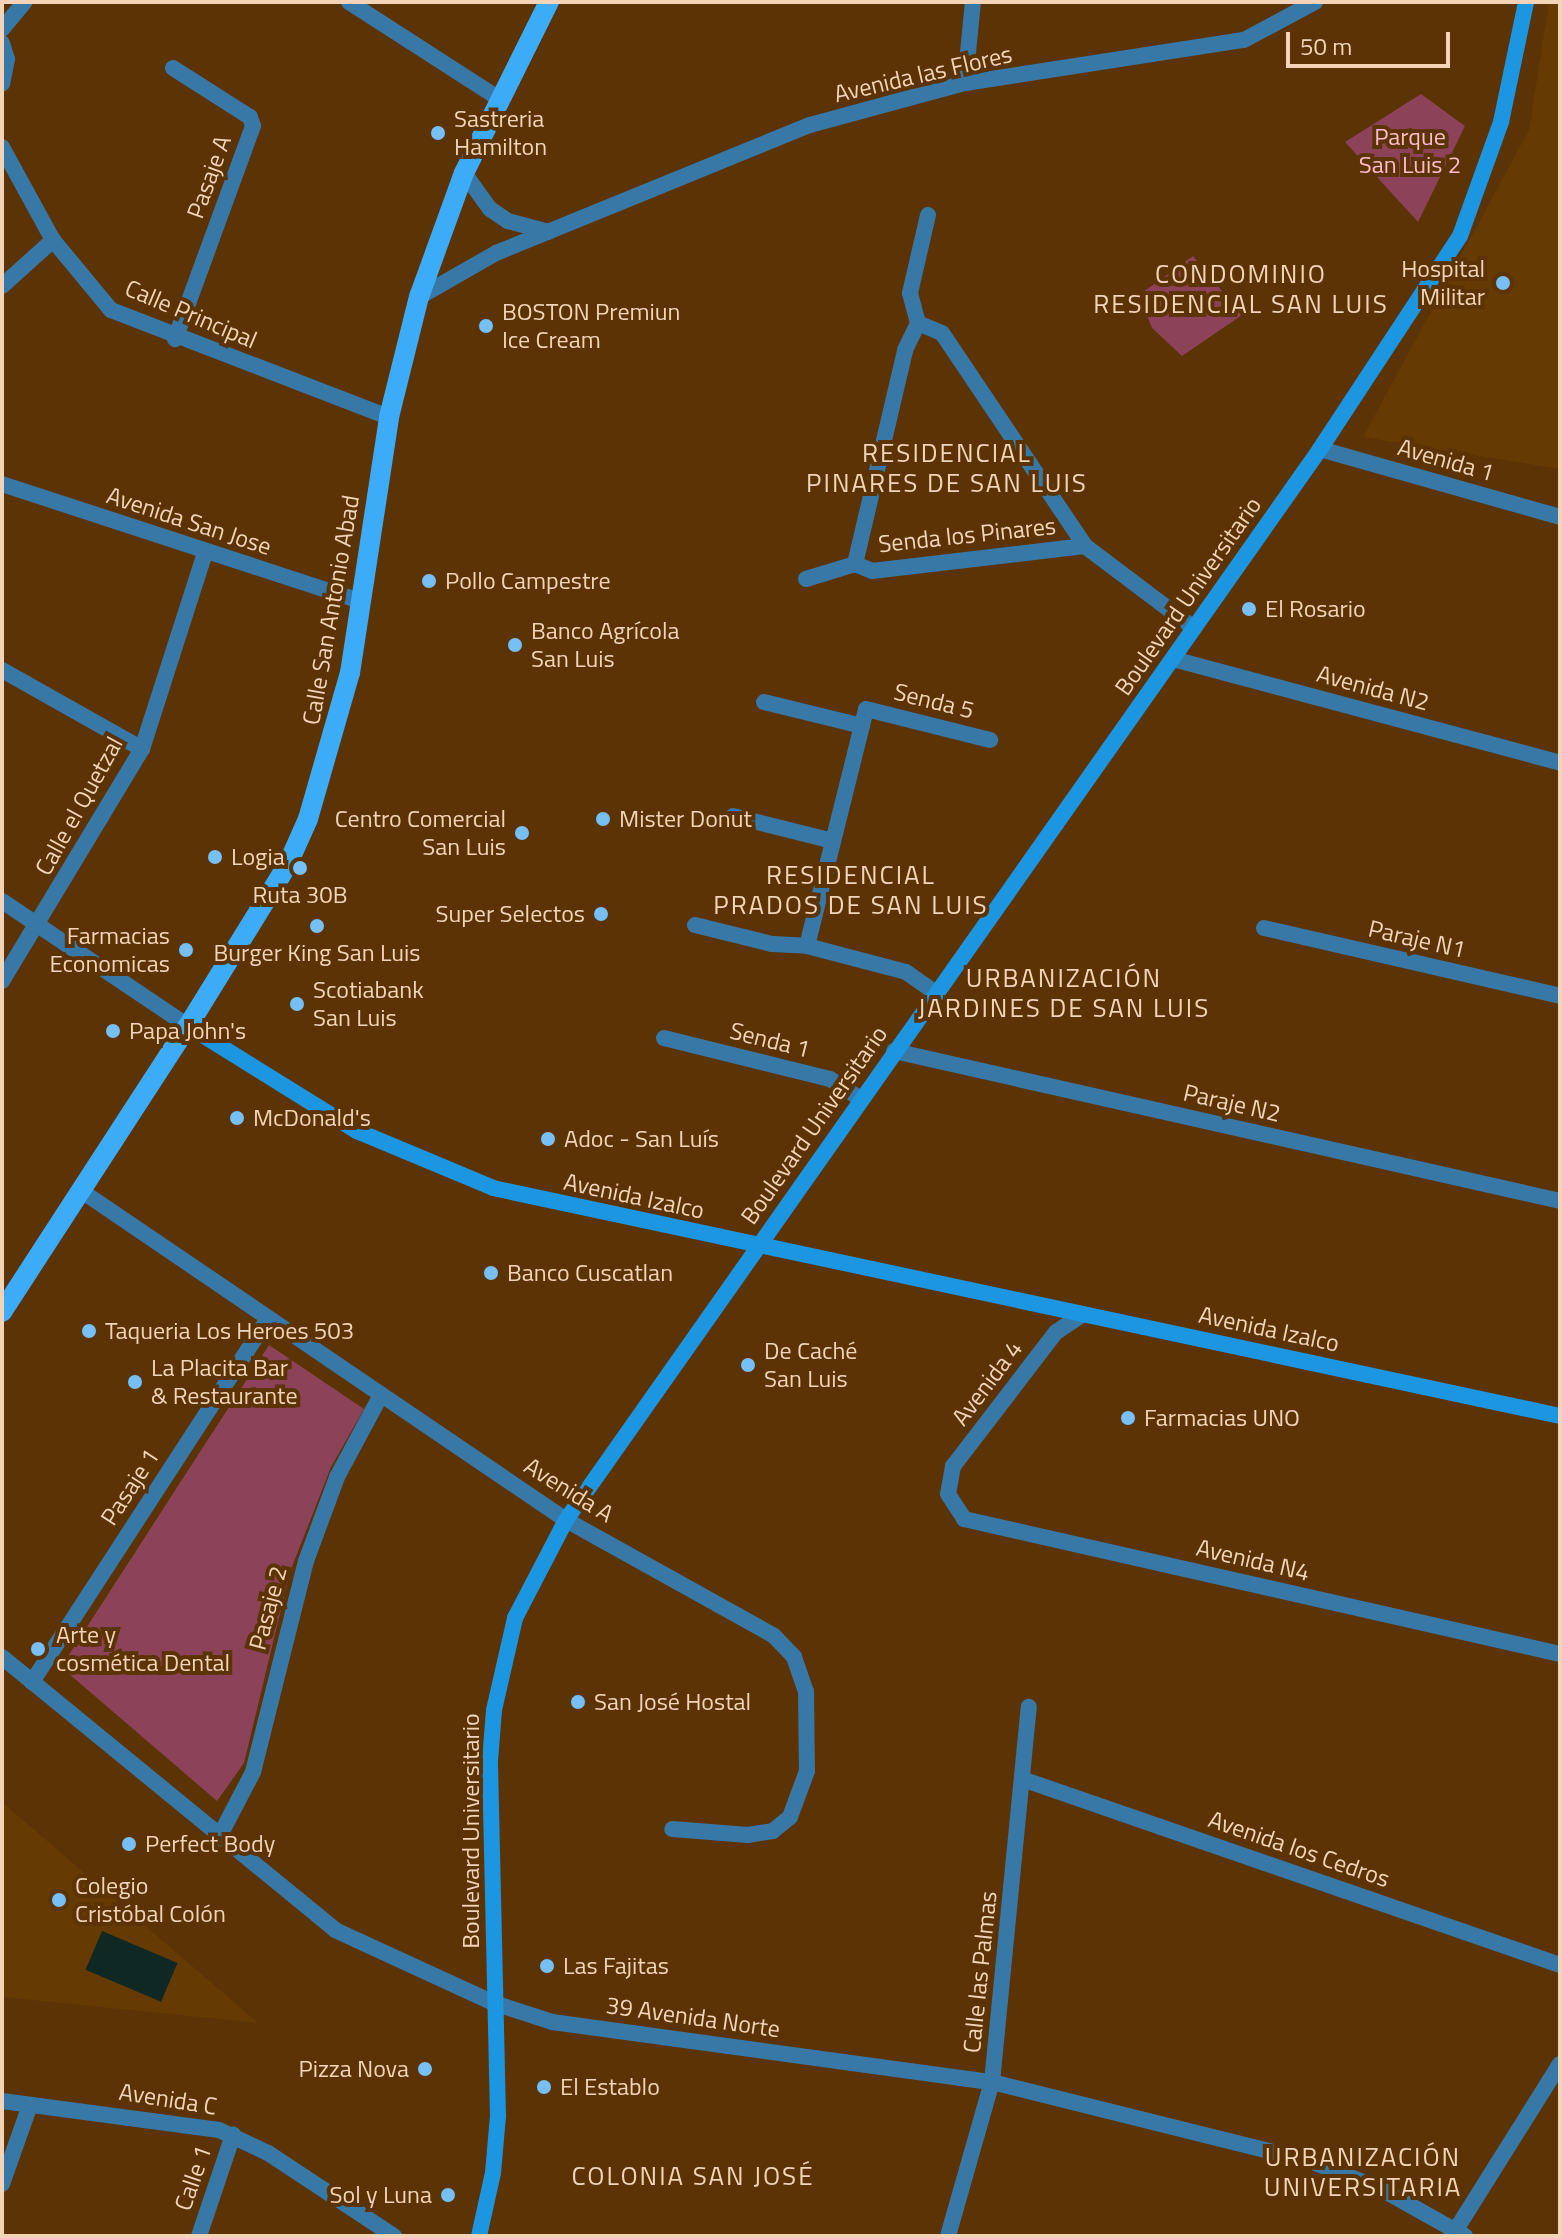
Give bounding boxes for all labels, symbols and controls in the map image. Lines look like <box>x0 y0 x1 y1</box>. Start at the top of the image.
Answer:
scale bar <box>1290 16 1454 66</box>
text: 50 m <box>1300 28 1352 64</box>
street label: Avenida las Flores <box>831 40 1015 108</box>
place label: Sastreria Hamilton <box>454 105 547 161</box>
park label: Parque San Luis 2 <box>1359 123 1461 179</box>
marker: Sastreria Hamilton <box>429 124 447 142</box>
street label: Pasaje A <box>181 132 237 222</box>
place label: Hospital Militar <box>1401 255 1485 311</box>
district label: CONDOMINIO RESIDENCIAL SAN LUIS <box>1093 258 1389 320</box>
marker: Hospital Militar <box>1492 272 1514 294</box>
street label: Calle Principal <box>121 273 261 355</box>
place label: BOSTON Premiun Ice Cream <box>502 298 680 354</box>
marker: BOSTON Premiun Ice Cream <box>477 317 495 335</box>
street label: Avenida 1 <box>1394 433 1498 487</box>
district label: RESIDENCIAL PINARES DE SAN LUIS <box>806 437 1088 498</box>
street label: Avenida San Jose <box>103 481 275 561</box>
street label: Boulevard Universitario <box>1109 491 1267 701</box>
street label: Calle San Antonio Abad <box>297 493 365 727</box>
street label: Senda los Pinares <box>877 511 1057 559</box>
place label: Pollo Campestre <box>445 567 611 595</box>
marker: Pollo Campestre <box>420 572 438 590</box>
place label: El Rosario <box>1265 595 1366 623</box>
marker: El Rosario <box>1240 600 1258 618</box>
place label: Banco Agrícola San Luis <box>531 617 680 673</box>
marker: Banco Agrícola San Luis <box>506 636 524 654</box>
street label: Avenida N2 <box>1314 659 1432 717</box>
street label: Senda 5 <box>891 677 977 725</box>
street label: Calle el Quetzal <box>29 732 129 880</box>
place label: Centro Comercial San Luis <box>335 805 506 861</box>
place label: Mister Donut <box>619 805 752 833</box>
marker: Mister Donut <box>594 810 612 828</box>
marker: Centro Comercial San Luis <box>513 824 531 842</box>
place label: Logia <box>231 843 285 871</box>
marker: Logia <box>206 848 224 866</box>
marker: Ruta 30B <box>291 859 309 877</box>
district label: RESIDENCIAL PRADOS DE SAN LUIS <box>713 859 989 920</box>
place label: Ruta 30B <box>253 881 347 909</box>
place label: Super Selectos <box>435 900 585 928</box>
marker: Super Selectos <box>592 905 610 923</box>
street label: Paraje N1 <box>1366 914 1468 964</box>
marker: Burger King San Luis <box>308 917 326 935</box>
place label: Farmacias Economicas <box>49 922 170 978</box>
place label: Burger King San Luis <box>214 939 420 967</box>
marker: Farmacias Economicas <box>177 941 195 959</box>
district label: URBANIZACIÓN JARDINES DE SAN LUIS <box>918 962 1210 1024</box>
place label: Scotiabank San Luis <box>313 976 424 1032</box>
marker: Scotiabank San Luis <box>288 995 306 1013</box>
street label: Senda 1 <box>727 1016 813 1064</box>
place label: Papa John's <box>129 1017 246 1045</box>
street label: Boulevard Universitario <box>735 1020 893 1230</box>
marker: Papa John's <box>104 1022 122 1040</box>
street label: Paraje N2 <box>1181 1078 1283 1128</box>
place label: McDonald's <box>253 1104 371 1132</box>
marker: McDonald's <box>228 1109 246 1127</box>
place label: Adoc - San Luís <box>564 1125 719 1153</box>
marker: Adoc - San Luís <box>539 1130 557 1148</box>
street label: Avenida Izalco <box>561 1167 707 1225</box>
place label: Banco Cuscatlan <box>507 1259 673 1287</box>
marker: Banco Cuscatlan <box>482 1264 500 1282</box>
street label: Avenida Izalco <box>1196 1300 1342 1358</box>
place label: Taqueria Los Heroes 503 <box>105 1317 354 1345</box>
marker: Taqueria Los Heroes 503 <box>80 1322 98 1340</box>
street label: Avenida 4 <box>946 1335 1028 1431</box>
place label: De Caché San Luis <box>764 1337 857 1393</box>
place label: La Placita Bar & Restaurante <box>151 1354 298 1410</box>
marker: De Caché San Luis <box>739 1356 757 1374</box>
marker: La Placita Bar & Restaurante <box>126 1373 144 1391</box>
place label: Farmacias UNO <box>1144 1404 1300 1432</box>
marker: Farmacias UNO <box>1119 1409 1137 1427</box>
street label: Pasaje 1 <box>95 1443 165 1531</box>
street label: Avenida A <box>519 1451 619 1529</box>
street label: Avenida N4 <box>1194 1533 1312 1587</box>
street label: Pasaje 2 <box>243 1563 293 1653</box>
place label: Arte y cosmética Dental <box>56 1621 230 1677</box>
marker: Arte y cosmética Dental <box>27 1638 49 1660</box>
place label: San José Hostal <box>594 1688 751 1716</box>
marker: San José Hostal <box>569 1693 587 1711</box>
street label: Boulevard Universitario <box>457 1713 485 1949</box>
street label: Avenida los Cedros <box>1205 1805 1393 1893</box>
place label: Perfect Body <box>145 1830 275 1858</box>
marker: Perfect Body <box>120 1835 138 1853</box>
place label: Colegio Cristóbal Colón <box>75 1872 226 1928</box>
street label: Calle las Palmas <box>957 1890 1003 2054</box>
marker: Colegio Cristóbal Colón <box>50 1891 68 1909</box>
place label: Las Fajitas <box>563 1952 669 1980</box>
marker: Las Fajitas <box>538 1957 556 1975</box>
street label: 39 Avenida Norte <box>604 1991 782 2043</box>
place label: Pizza Nova <box>298 2055 409 2083</box>
marker: Pizza Nova <box>416 2060 434 2078</box>
place label: El Establo <box>560 2073 660 2101</box>
street label: Avenida C <box>117 2077 219 2121</box>
marker: El Establo <box>535 2078 553 2096</box>
district label: URBANIZACIÓN UNIVERSITARIA <box>1264 2141 1462 2202</box>
street label: Calle 1 <box>168 2142 218 2214</box>
district label: COLONIA SAN JOSÉ <box>571 2160 815 2192</box>
place label: Sol y Luna <box>330 2181 432 2209</box>
marker: Sol y Luna <box>439 2186 457 2204</box>

